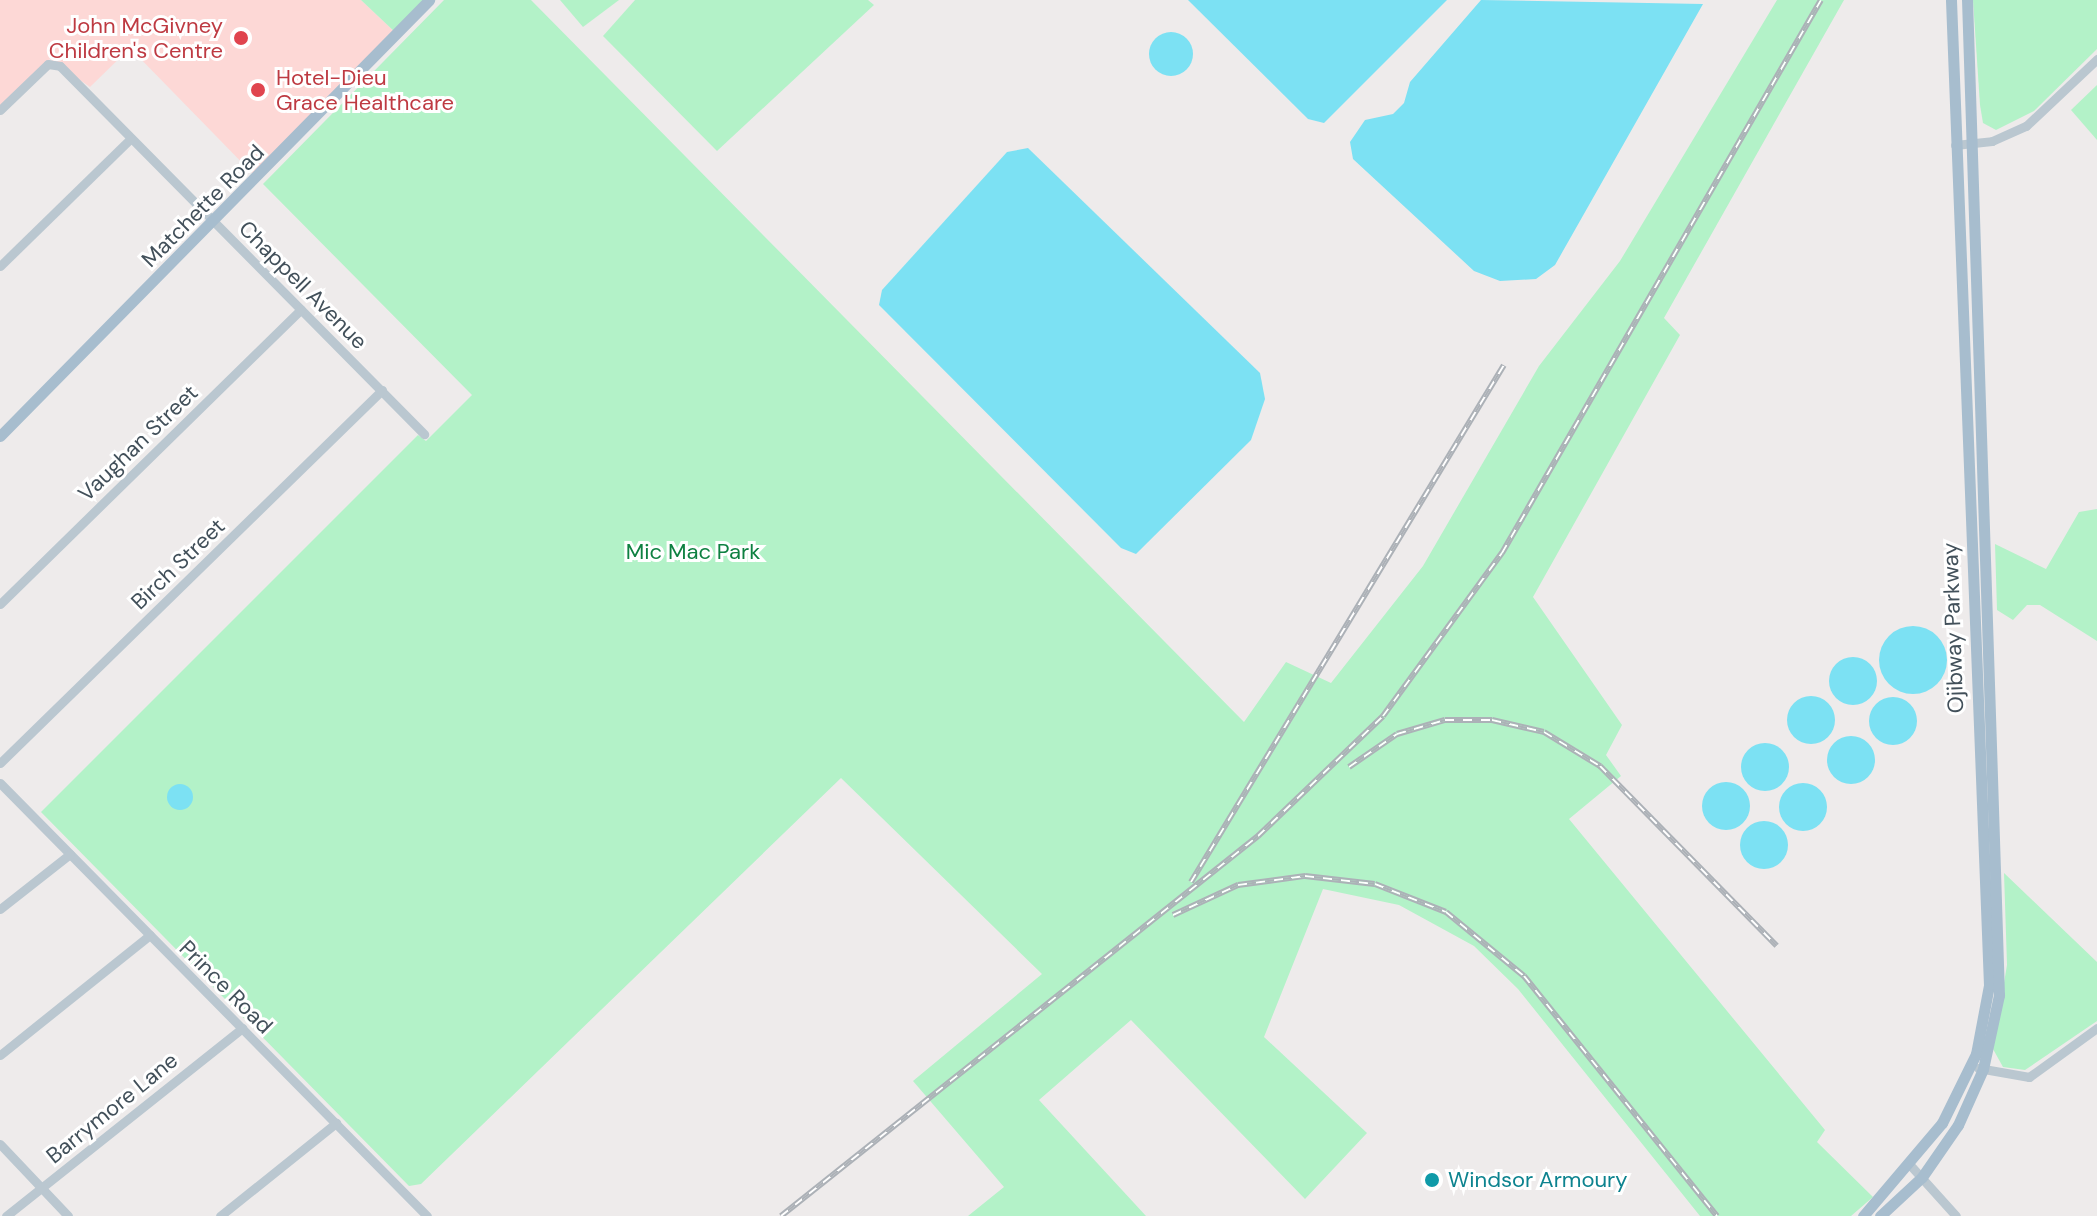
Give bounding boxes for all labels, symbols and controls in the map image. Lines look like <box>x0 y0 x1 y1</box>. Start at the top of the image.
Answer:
place label: John McGivney Children's Centre <box>49 12 223 64</box>
marker: John McGivney Children's Centre <box>230 27 252 49</box>
place label: Hotel-Dieu Grace Healthcare <box>276 64 454 116</box>
marker: Hotel-Dieu Grace Healthcare <box>247 79 269 101</box>
street label: Matchette Road <box>136 139 270 273</box>
street label: Chappell Avenue <box>233 215 373 355</box>
street label: Vaughan Street <box>73 379 203 507</box>
street label: Birch Street <box>126 513 230 615</box>
park label: Mic Mac Park <box>626 539 760 565</box>
street label: Ojibway Parkway <box>1937 542 1969 714</box>
street label: Prince Road <box>174 935 278 1039</box>
street label: Barrymore Lane <box>41 1047 183 1169</box>
place label: Windsor Armoury <box>1448 1167 1627 1193</box>
marker: Windsor Armoury <box>1423 1171 1441 1189</box>

